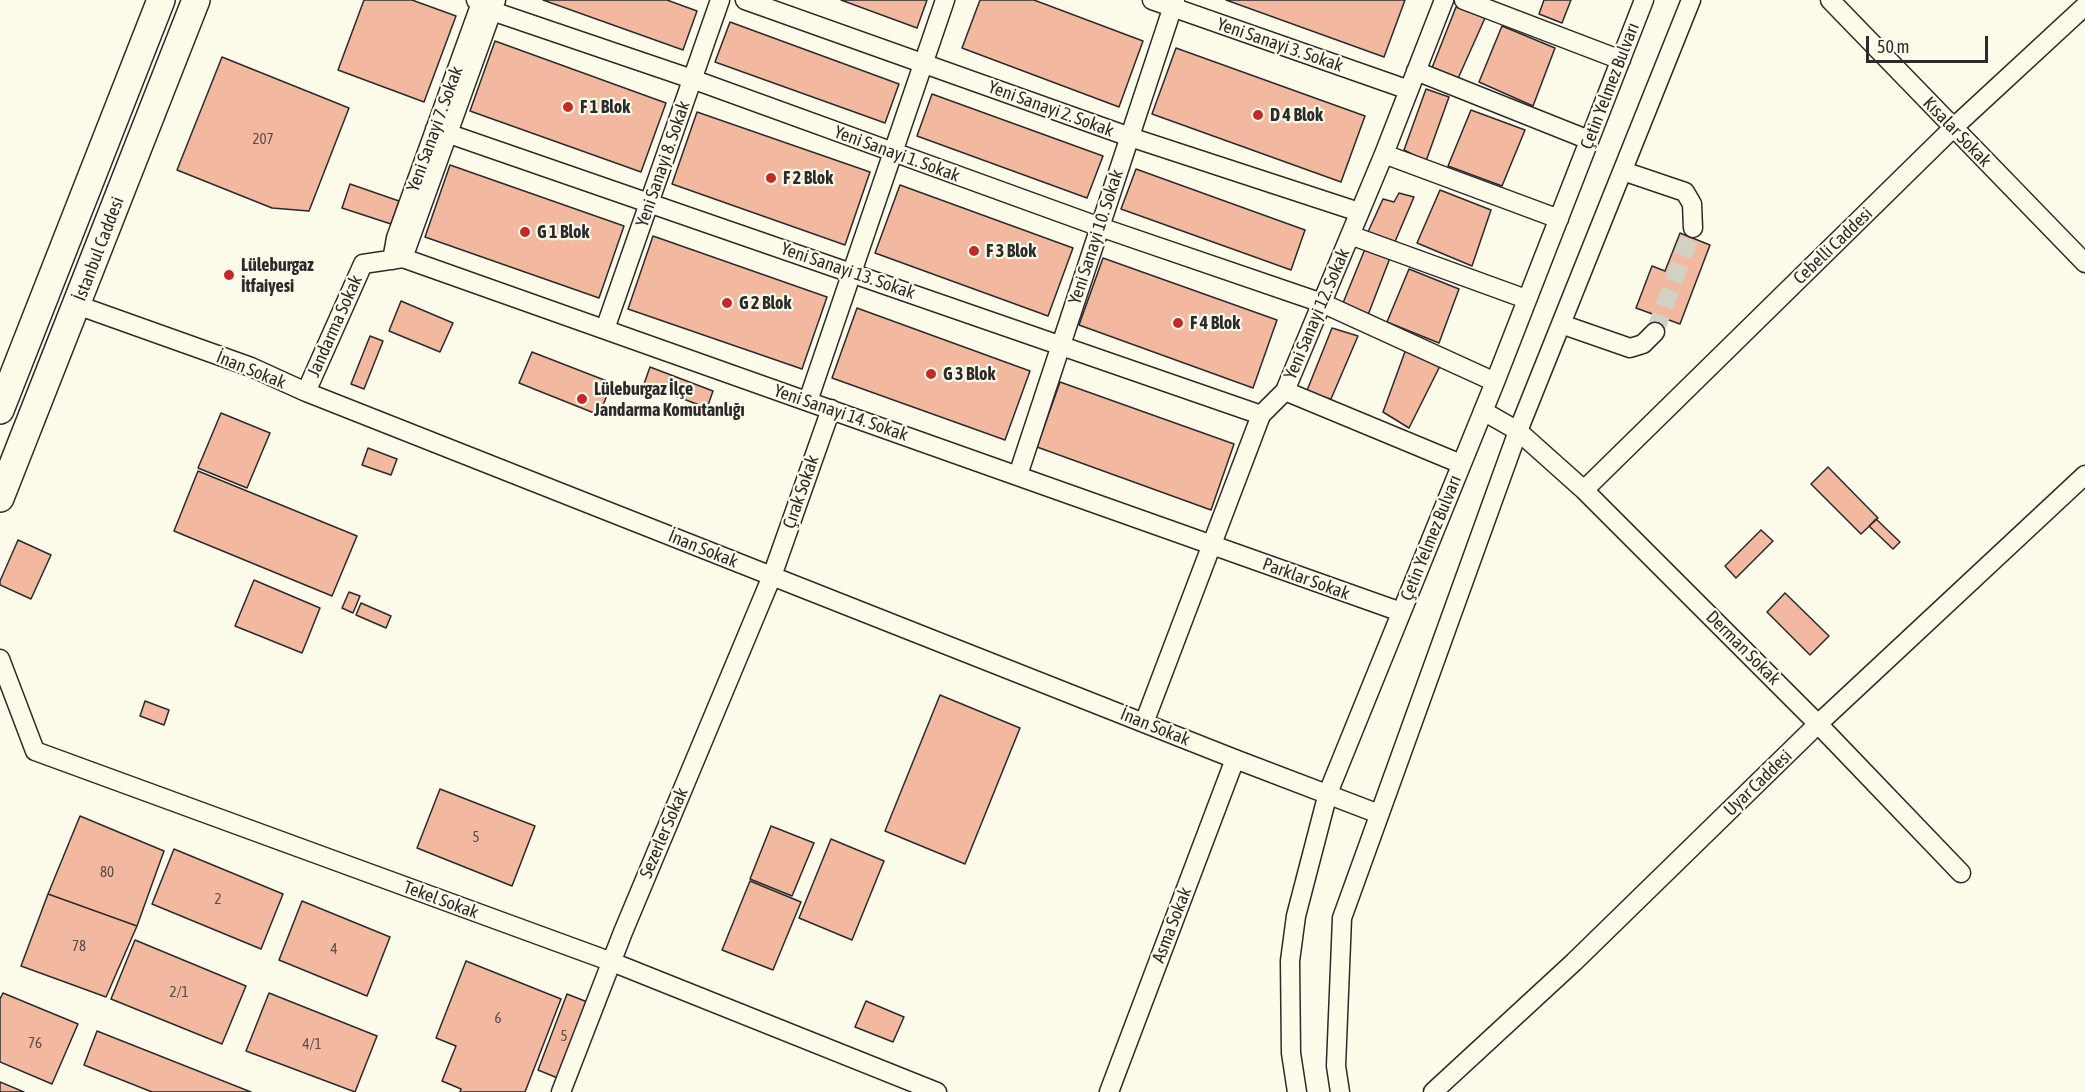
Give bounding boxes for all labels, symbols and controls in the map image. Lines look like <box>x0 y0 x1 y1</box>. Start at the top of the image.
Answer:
street label: Yeni Sanayi 3. Sokak <box>1214 13 1346 77</box>
street label: Çetin Yelmez Bulvarı <box>1576 20 1644 152</box>
scale bar <box>1869 24 1990 62</box>
text: 50 m <box>1877 36 1909 57</box>
street label: Yeni Sanayi 7. Sokak <box>402 63 468 195</box>
street label: Yeni Sanayi 2. Sokak <box>985 76 1117 142</box>
street label: Kısalar Sokak <box>1918 93 1996 171</box>
place label: F 1 Blok <box>580 96 630 118</box>
street label: Yeni Sanayi 8. Sokak <box>631 98 695 230</box>
marker: F 1 Blok <box>561 100 575 114</box>
place label: D 4 Blok <box>1270 104 1323 126</box>
marker: D 4 Blok <box>1251 108 1265 122</box>
street label: Yeni Sanayi 1. Sokak <box>831 121 963 187</box>
house number: 207 <box>252 130 274 148</box>
place label: F 2 Blok <box>783 167 833 189</box>
street label: Yeni Sanayi 10. Sokak <box>1064 167 1128 307</box>
marker: F 2 Blok <box>764 171 778 185</box>
street label: İstanbul Caddesi <box>69 194 129 304</box>
street label: Cebelli Caddesi <box>1789 203 1877 289</box>
place label: G 1 Blok <box>537 221 589 243</box>
marker: G 1 Blok <box>518 225 532 239</box>
street label: Yeni Sanayi 13. Sokak <box>778 238 918 304</box>
place label: F 3 Blok <box>986 240 1036 262</box>
marker: F 3 Blok <box>967 244 981 258</box>
street label: Yeni Sanayi 12. Sokak <box>1280 245 1354 383</box>
place label: Lüleburgaz İtfaiyesi <box>241 254 314 296</box>
marker: Lüleburgaz İtfaiyesi <box>222 268 236 282</box>
street label: Jandarma Sokak <box>303 272 367 380</box>
place label: G 2 Blok <box>739 292 791 314</box>
marker: G 2 Blok <box>720 296 734 310</box>
place label: F 4 Blok <box>1190 312 1240 334</box>
marker: F 4 Blok <box>1171 316 1185 330</box>
street label: İnan Sokak <box>213 346 289 394</box>
place label: G 3 Blok <box>943 363 995 385</box>
marker: G 3 Blok <box>924 367 938 381</box>
place label: Lüleburgaz İlçe Jandarma Komutanlığı <box>594 378 745 420</box>
street label: Yeni Sanayi 14. Sokak <box>771 380 911 446</box>
marker: Lüleburgaz İlçe Jandarma Komutanlığı <box>575 392 589 406</box>
street label: Çırak Sokak <box>778 452 824 532</box>
street label: Çetin Yelmez Bulvarı <box>1396 472 1466 604</box>
street label: İnan Sokak <box>665 525 741 573</box>
street label: Parklar Sokak <box>1259 553 1353 605</box>
street label: Derman Sokak <box>1701 606 1785 690</box>
street label: İnan Sokak <box>1117 703 1193 751</box>
street label: Uyar Caddesi <box>1719 745 1797 821</box>
street label: Sezerler Sokak <box>635 784 693 882</box>
house number: 5 <box>472 828 480 846</box>
house number: 80 <box>100 863 114 881</box>
street label: Tekel Sokak <box>401 876 481 924</box>
street label: Asma Sokak <box>1148 884 1196 966</box>
house number: 2 <box>214 890 222 908</box>
house number: 78 <box>72 937 86 955</box>
house number: 4 <box>330 940 338 958</box>
house number: 2/1 <box>169 983 189 1001</box>
house number: 6 <box>494 1009 502 1027</box>
house number: 5 <box>560 1027 568 1045</box>
house number: 76 <box>28 1034 42 1052</box>
house number: 4/1 <box>302 1035 322 1053</box>

